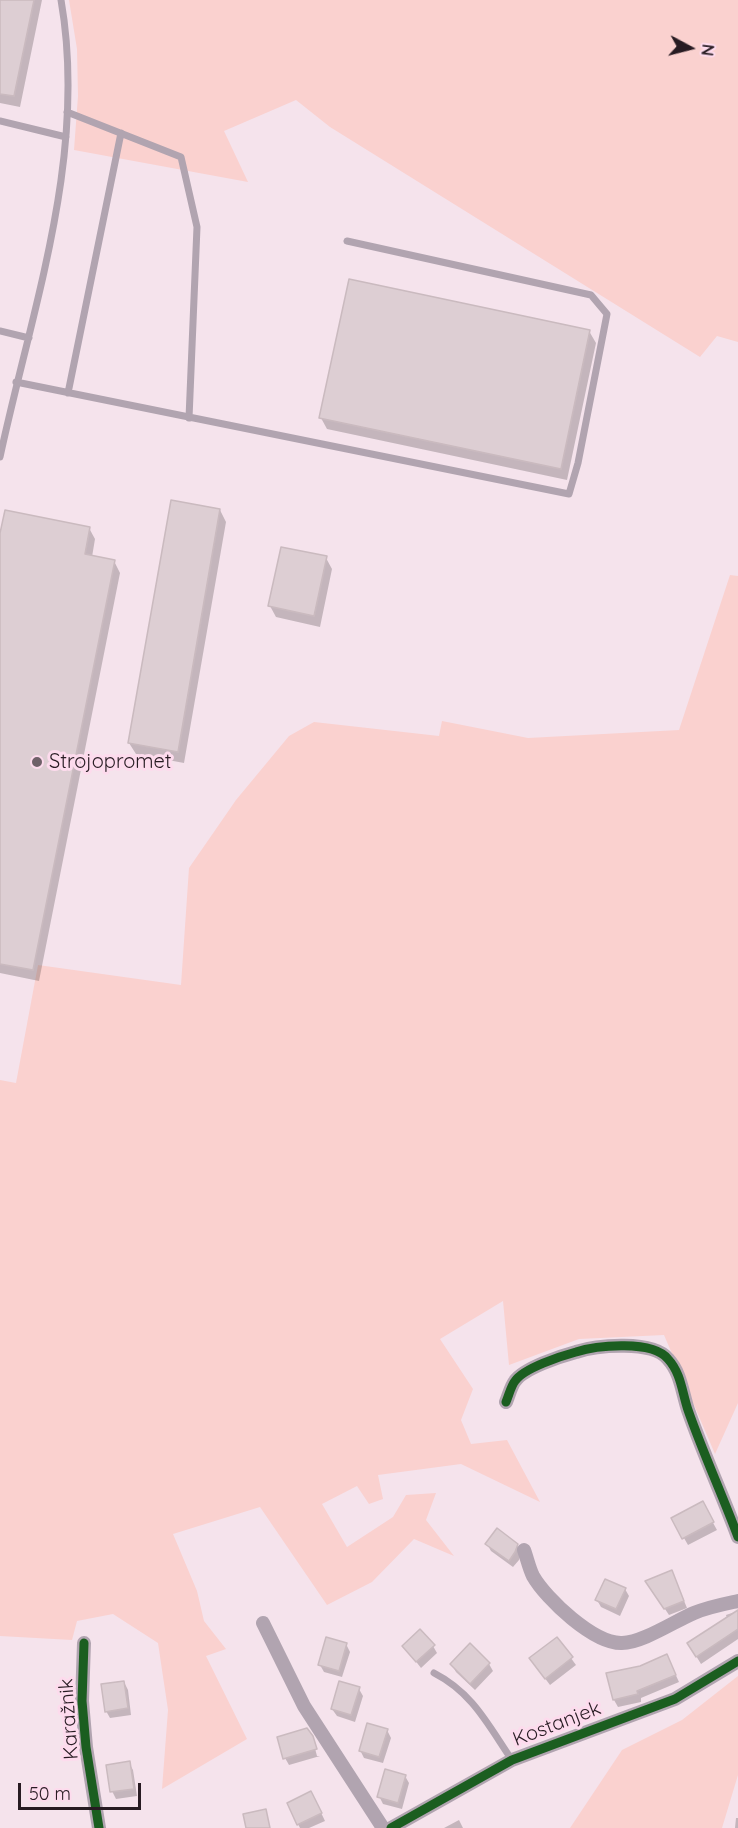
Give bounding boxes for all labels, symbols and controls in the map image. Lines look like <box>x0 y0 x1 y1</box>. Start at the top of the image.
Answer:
north arrow <box>660 18 720 78</box>
text: N <box>697 43 719 57</box>
place label: Strojopromet <box>49 750 172 774</box>
marker: Strojopromet <box>30 755 44 769</box>
street label: Karažnik <box>54 1678 84 1760</box>
street label: Kostanjek <box>510 1696 604 1752</box>
scale bar <box>21 1771 144 1809</box>
text: 50 m <box>29 1782 71 1805</box>

